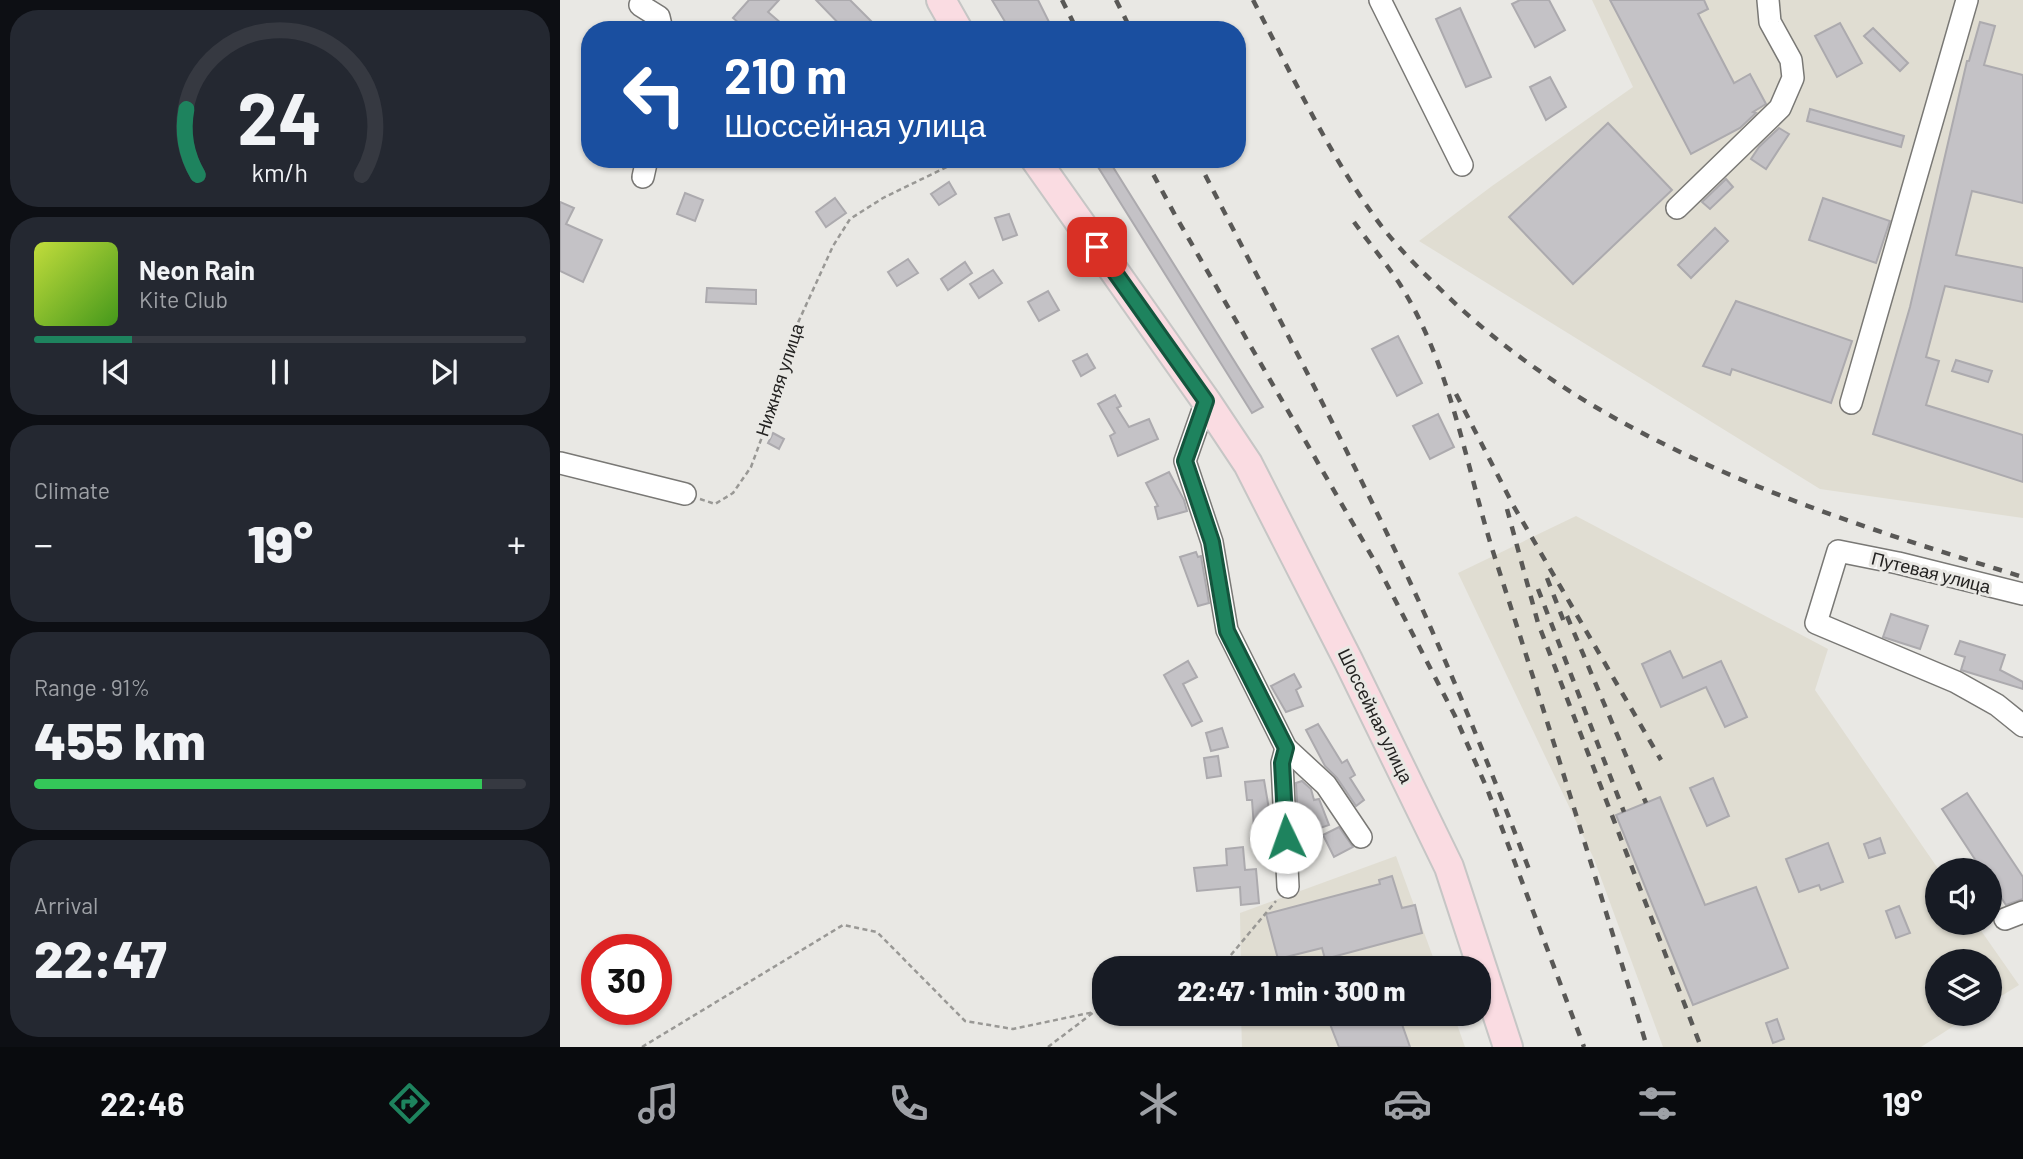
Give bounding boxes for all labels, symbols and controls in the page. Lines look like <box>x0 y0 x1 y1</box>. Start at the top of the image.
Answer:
text: 210 m <box>724 45 847 104</box>
icon: left <box>609 49 700 140</box>
text: 24 <box>238 72 322 160</box>
text: Шоссейная улица <box>724 105 986 143</box>
text: km/h <box>252 157 308 187</box>
pin <box>1067 217 1127 277</box>
icon: arrive <box>1078 228 1116 266</box>
text: Neon Rain <box>139 254 255 285</box>
text: Kite Club <box>139 285 228 313</box>
street label: Нижняя улица <box>750 319 808 439</box>
icon: previous <box>97 353 135 391</box>
icon: pause <box>261 353 299 391</box>
icon: next <box>425 353 463 391</box>
text: Climate <box>34 476 110 504</box>
text: 19° <box>247 511 313 573</box>
text: − <box>34 520 53 566</box>
text: + <box>507 520 526 566</box>
street label: Путевая улица <box>1869 547 1994 598</box>
street label: Шоссейная улица <box>1334 645 1419 787</box>
text: Range · 91% <box>34 673 150 701</box>
text: 455 km <box>34 708 206 770</box>
position arrow <box>1249 800 1323 874</box>
map controls <box>1925 858 2002 1026</box>
button: sound <box>1925 858 2002 935</box>
text: Arrival <box>34 891 98 919</box>
text: 22:47 <box>34 926 167 988</box>
speed limit sign: 30 <box>581 934 672 1025</box>
button: layers <box>1925 949 2002 1026</box>
text: 22:47 · 1 min · 300 m <box>1178 975 1405 1006</box>
icon: directions <box>385 1079 434 1128</box>
icon: music <box>634 1079 683 1128</box>
icon: phone <box>884 1079 933 1128</box>
icon: climate <box>1134 1079 1183 1128</box>
icon: car <box>1383 1079 1432 1128</box>
icon: filters <box>1633 1079 1682 1128</box>
text: 22:46 <box>100 1084 184 1122</box>
text: 19° <box>1882 1084 1923 1122</box>

